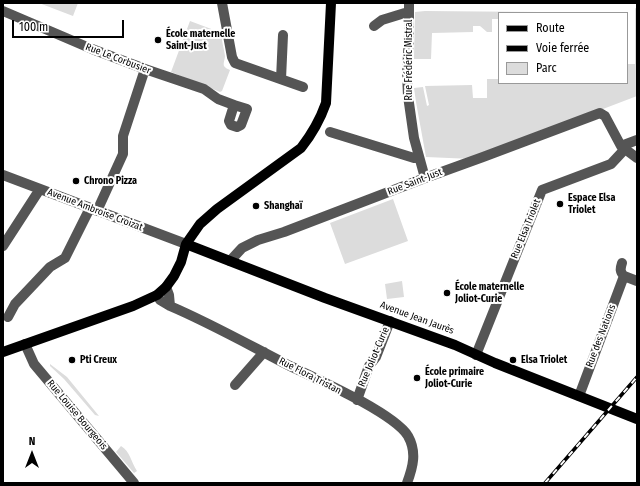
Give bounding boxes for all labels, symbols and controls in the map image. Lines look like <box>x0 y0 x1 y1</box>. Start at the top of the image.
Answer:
scale bar <box>14 12 126 38</box>
legend <box>498 12 628 84</box>
text: 100 m <box>19 20 48 34</box>
street label: Rue Frédéric Mistral <box>403 20 415 100</box>
text: Route <box>536 21 565 35</box>
place label: École maternelle Saint-Just <box>166 28 235 52</box>
marker: École maternelle Saint-Just <box>153 35 163 45</box>
street label: Rue Le Corbusier <box>84 41 152 77</box>
text: Voie ferrée <box>536 41 589 55</box>
text: Parc <box>536 61 557 75</box>
street label: Rue Saint-Just <box>386 166 444 198</box>
place label: Chrono Pizza <box>84 175 137 187</box>
marker: Chrono Pizza <box>71 176 81 186</box>
street label: Avenue Ambroise Croizat <box>46 186 144 234</box>
place label: Espace Elsa Triolet <box>568 192 615 216</box>
street label: Rue Elsa Triolet <box>509 198 543 260</box>
marker: Espace Elsa Triolet <box>555 199 565 209</box>
place label: Shanghaï <box>264 200 302 212</box>
marker: Shanghaï <box>251 201 261 211</box>
place label: École maternelle Joliot-Curie <box>455 281 524 304</box>
marker: École maternelle Joliot-Curie <box>442 288 452 298</box>
street label: Avenue Jean Jaurès <box>378 299 456 337</box>
street label: Rue des Nations <box>583 303 619 369</box>
street label: Rue Joliot-Curie <box>356 325 392 389</box>
place label: Pti Creux <box>80 354 117 366</box>
place label: Elsa Triolet <box>521 354 567 366</box>
marker: Pti Creux <box>67 355 77 365</box>
street label: Rue Flora Tristan <box>277 355 343 397</box>
marker: Elsa Triolet <box>508 355 518 365</box>
place label: École primaire Joliot-Curie <box>425 366 484 390</box>
marker: École primaire Joliot-Curie <box>412 373 422 383</box>
street label: Rue Louise Bourgeois <box>44 378 110 452</box>
north arrow <box>12 434 52 474</box>
text: N <box>29 435 35 448</box>

